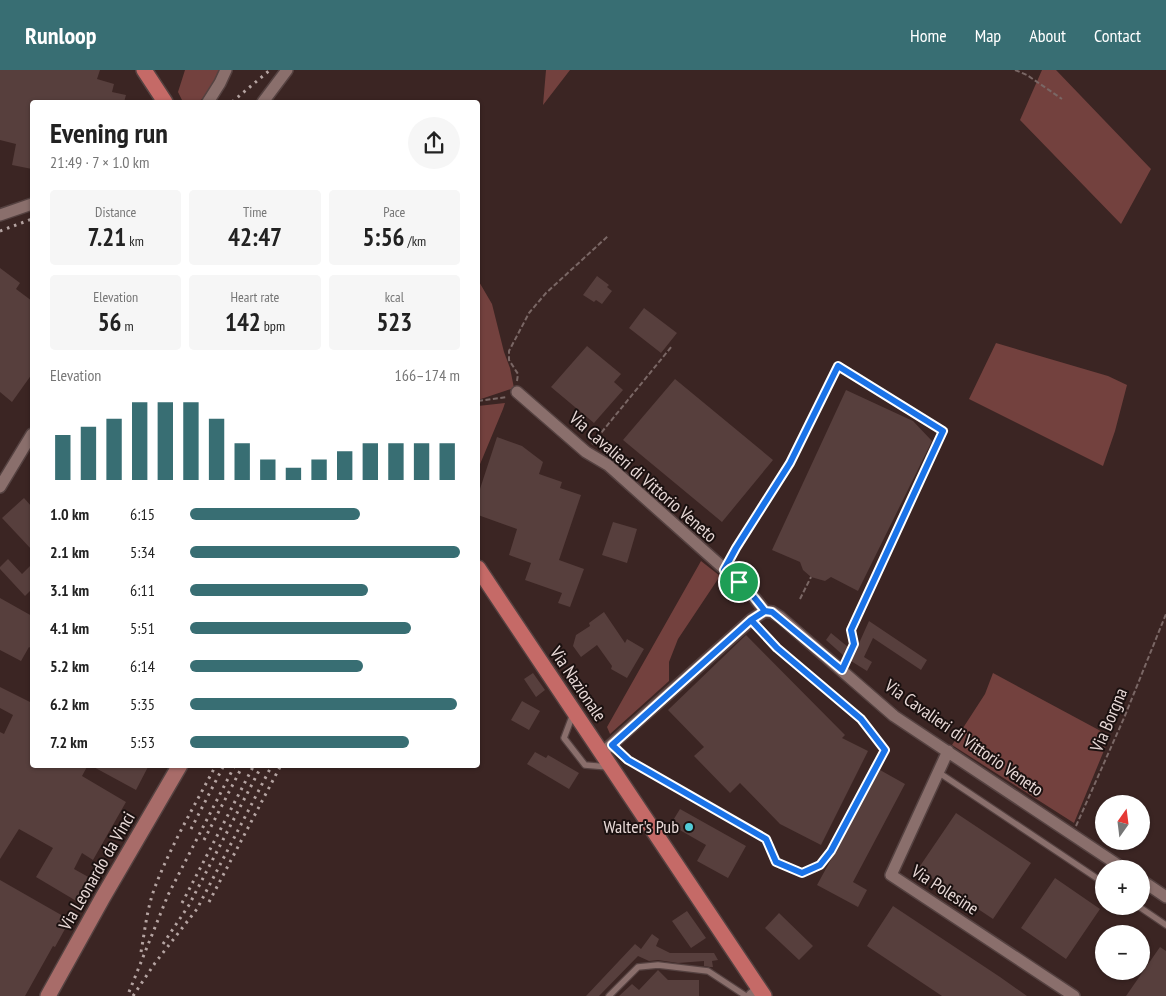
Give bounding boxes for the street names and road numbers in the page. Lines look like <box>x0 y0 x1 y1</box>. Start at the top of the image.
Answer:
street label: Via Cavalieri di Vittorio Veneto <box>564 405 722 547</box>
street label: Via Nazionale <box>545 641 612 725</box>
street label: Via Cavalieri di Vittorio Veneto <box>880 674 1048 801</box>
street label: Via Borgna <box>1084 684 1132 756</box>
street label: Via Leonardo da Vinci <box>53 807 140 935</box>
street label: Via Polesine <box>906 859 983 920</box>

